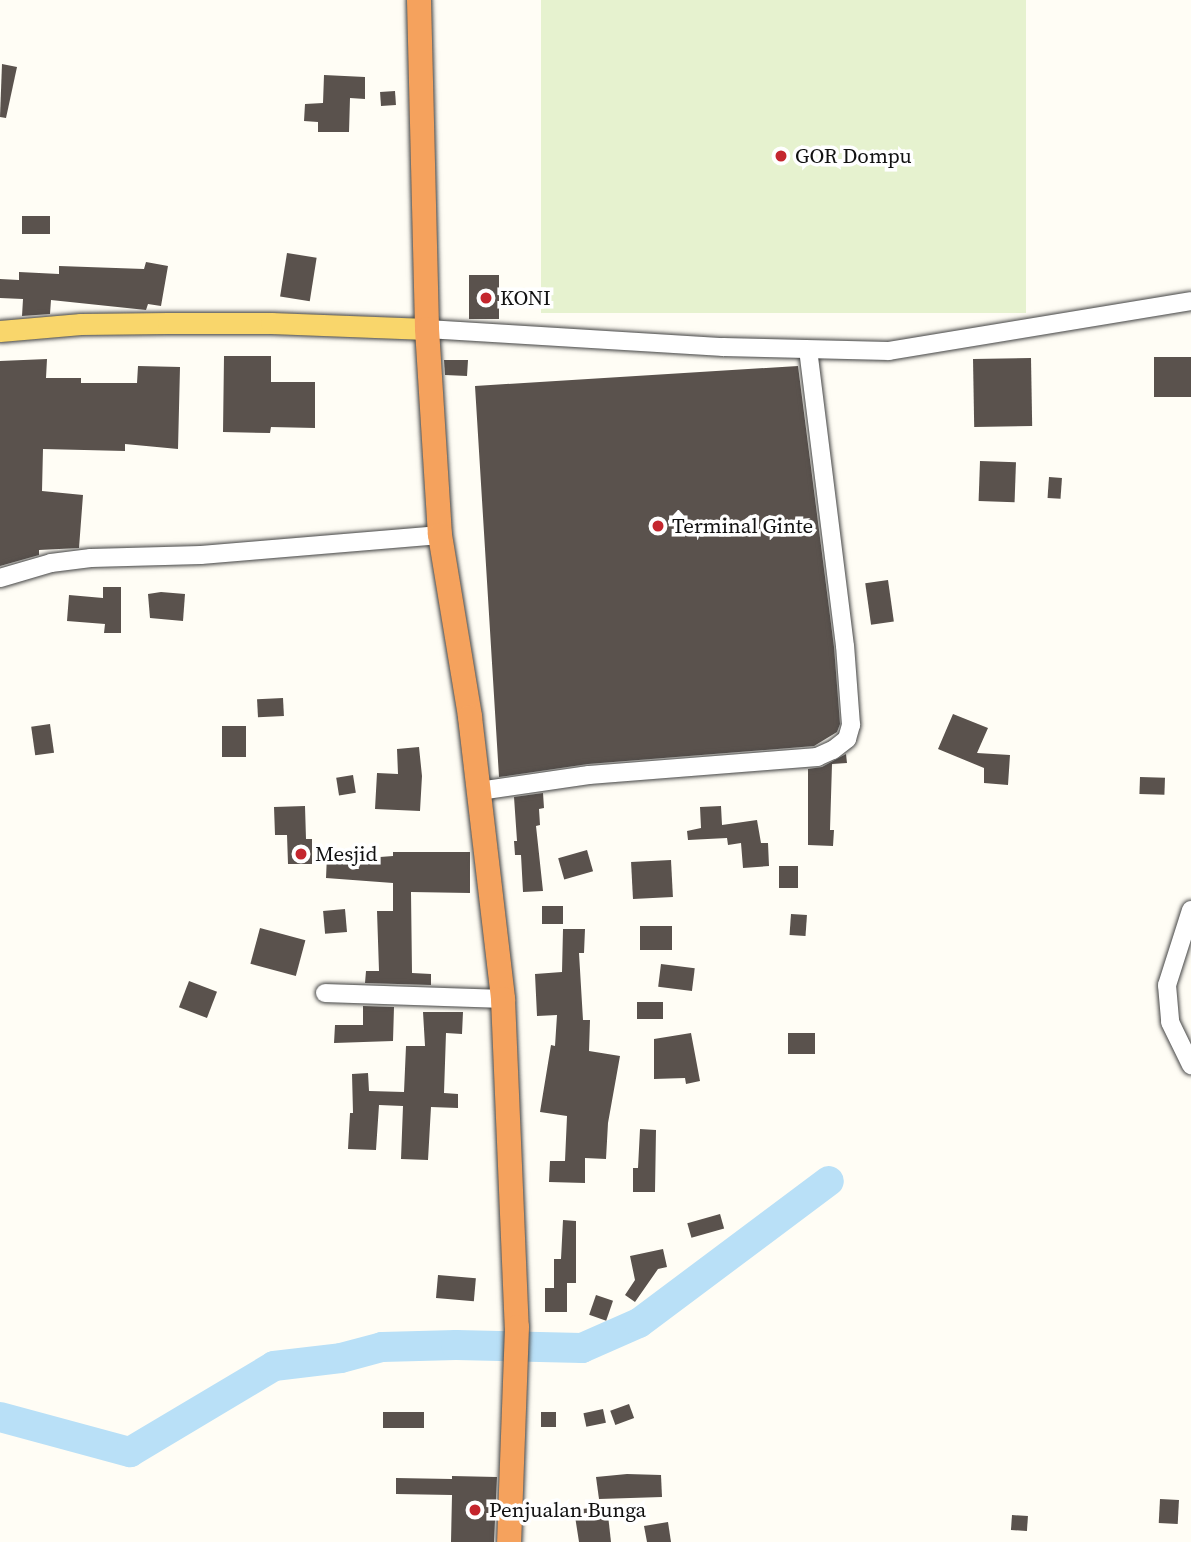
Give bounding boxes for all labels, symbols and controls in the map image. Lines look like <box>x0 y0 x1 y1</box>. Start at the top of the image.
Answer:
place label: GOR Dompu <box>795 143 912 169</box>
marker: GOR Dompu <box>773 148 789 164</box>
place label: KONI <box>500 285 551 311</box>
marker: KONI <box>478 290 494 306</box>
place label: Terminal Ginte <box>672 513 813 539</box>
marker: Terminal Ginte <box>650 518 666 534</box>
place label: Mesjid <box>315 841 377 867</box>
marker: Mesjid <box>293 846 309 862</box>
place label: Penjualan Bunga <box>489 1497 646 1523</box>
marker: Penjualan Bunga <box>467 1502 483 1518</box>

